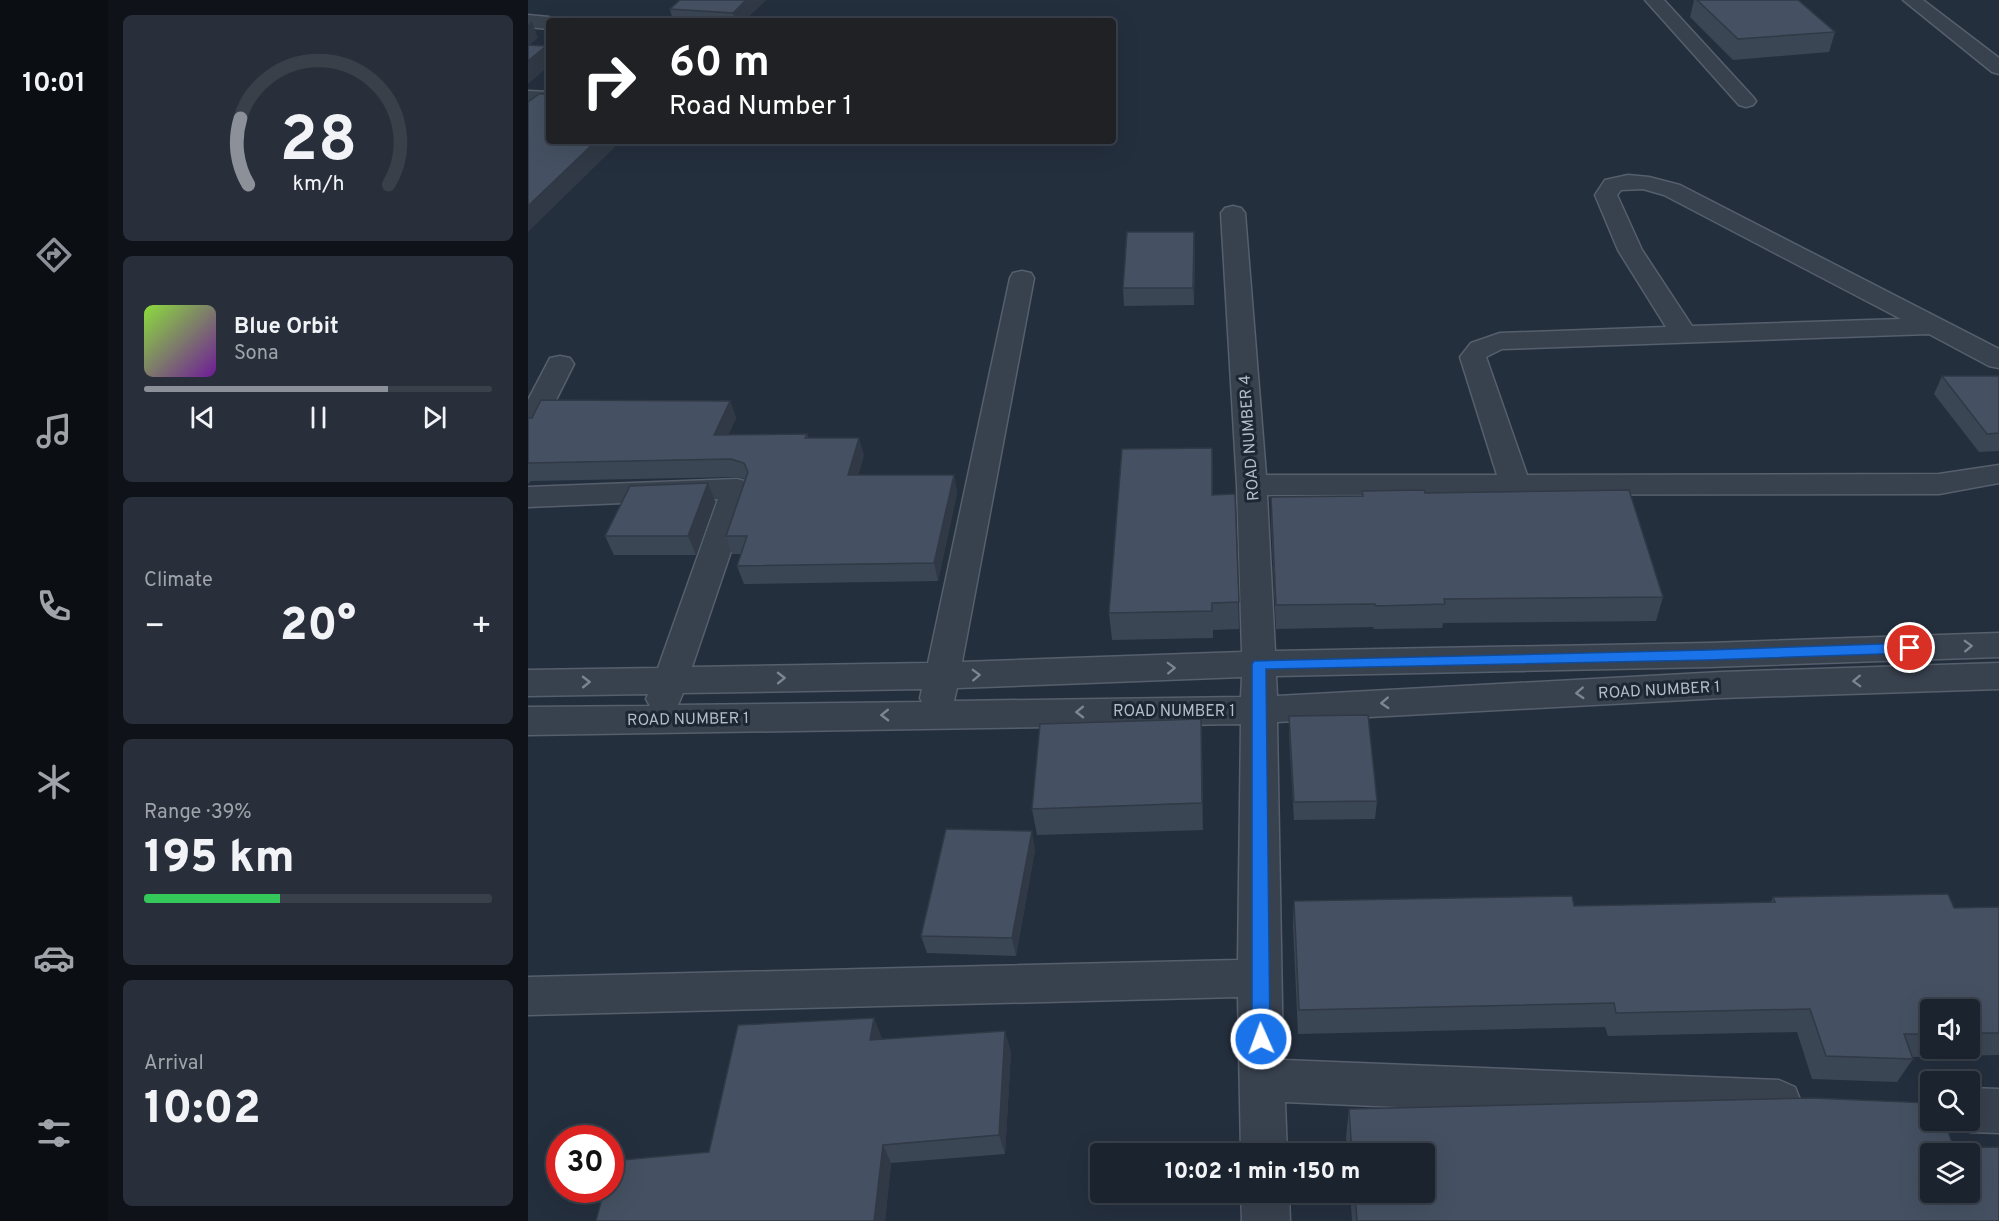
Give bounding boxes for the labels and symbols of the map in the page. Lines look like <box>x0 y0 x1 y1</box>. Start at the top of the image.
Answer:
street label: ROAD NUMBER 4 <box>1236 374 1264 502</box>
pin <box>1884 622 1935 673</box>
one-way arrow <box>1964 639 1973 652</box>
one-way arrow <box>1167 661 1176 674</box>
one-way arrow <box>972 669 981 681</box>
one-way arrow <box>777 672 786 684</box>
one-way arrow <box>1852 674 1861 687</box>
one-way arrow <box>582 675 591 688</box>
street label: ROAD NUMBER 1 <box>1598 678 1721 704</box>
one-way arrow <box>1575 686 1584 699</box>
one-way arrow <box>1380 697 1389 710</box>
street label: ROAD NUMBER 1 <box>1113 702 1235 722</box>
one-way arrow <box>1075 705 1084 718</box>
street label: ROAD NUMBER 1 <box>627 709 749 731</box>
one-way arrow <box>880 709 889 721</box>
position arrow <box>1229 1007 1293 1071</box>
speed limit sign: 30 <box>546 1125 624 1203</box>

